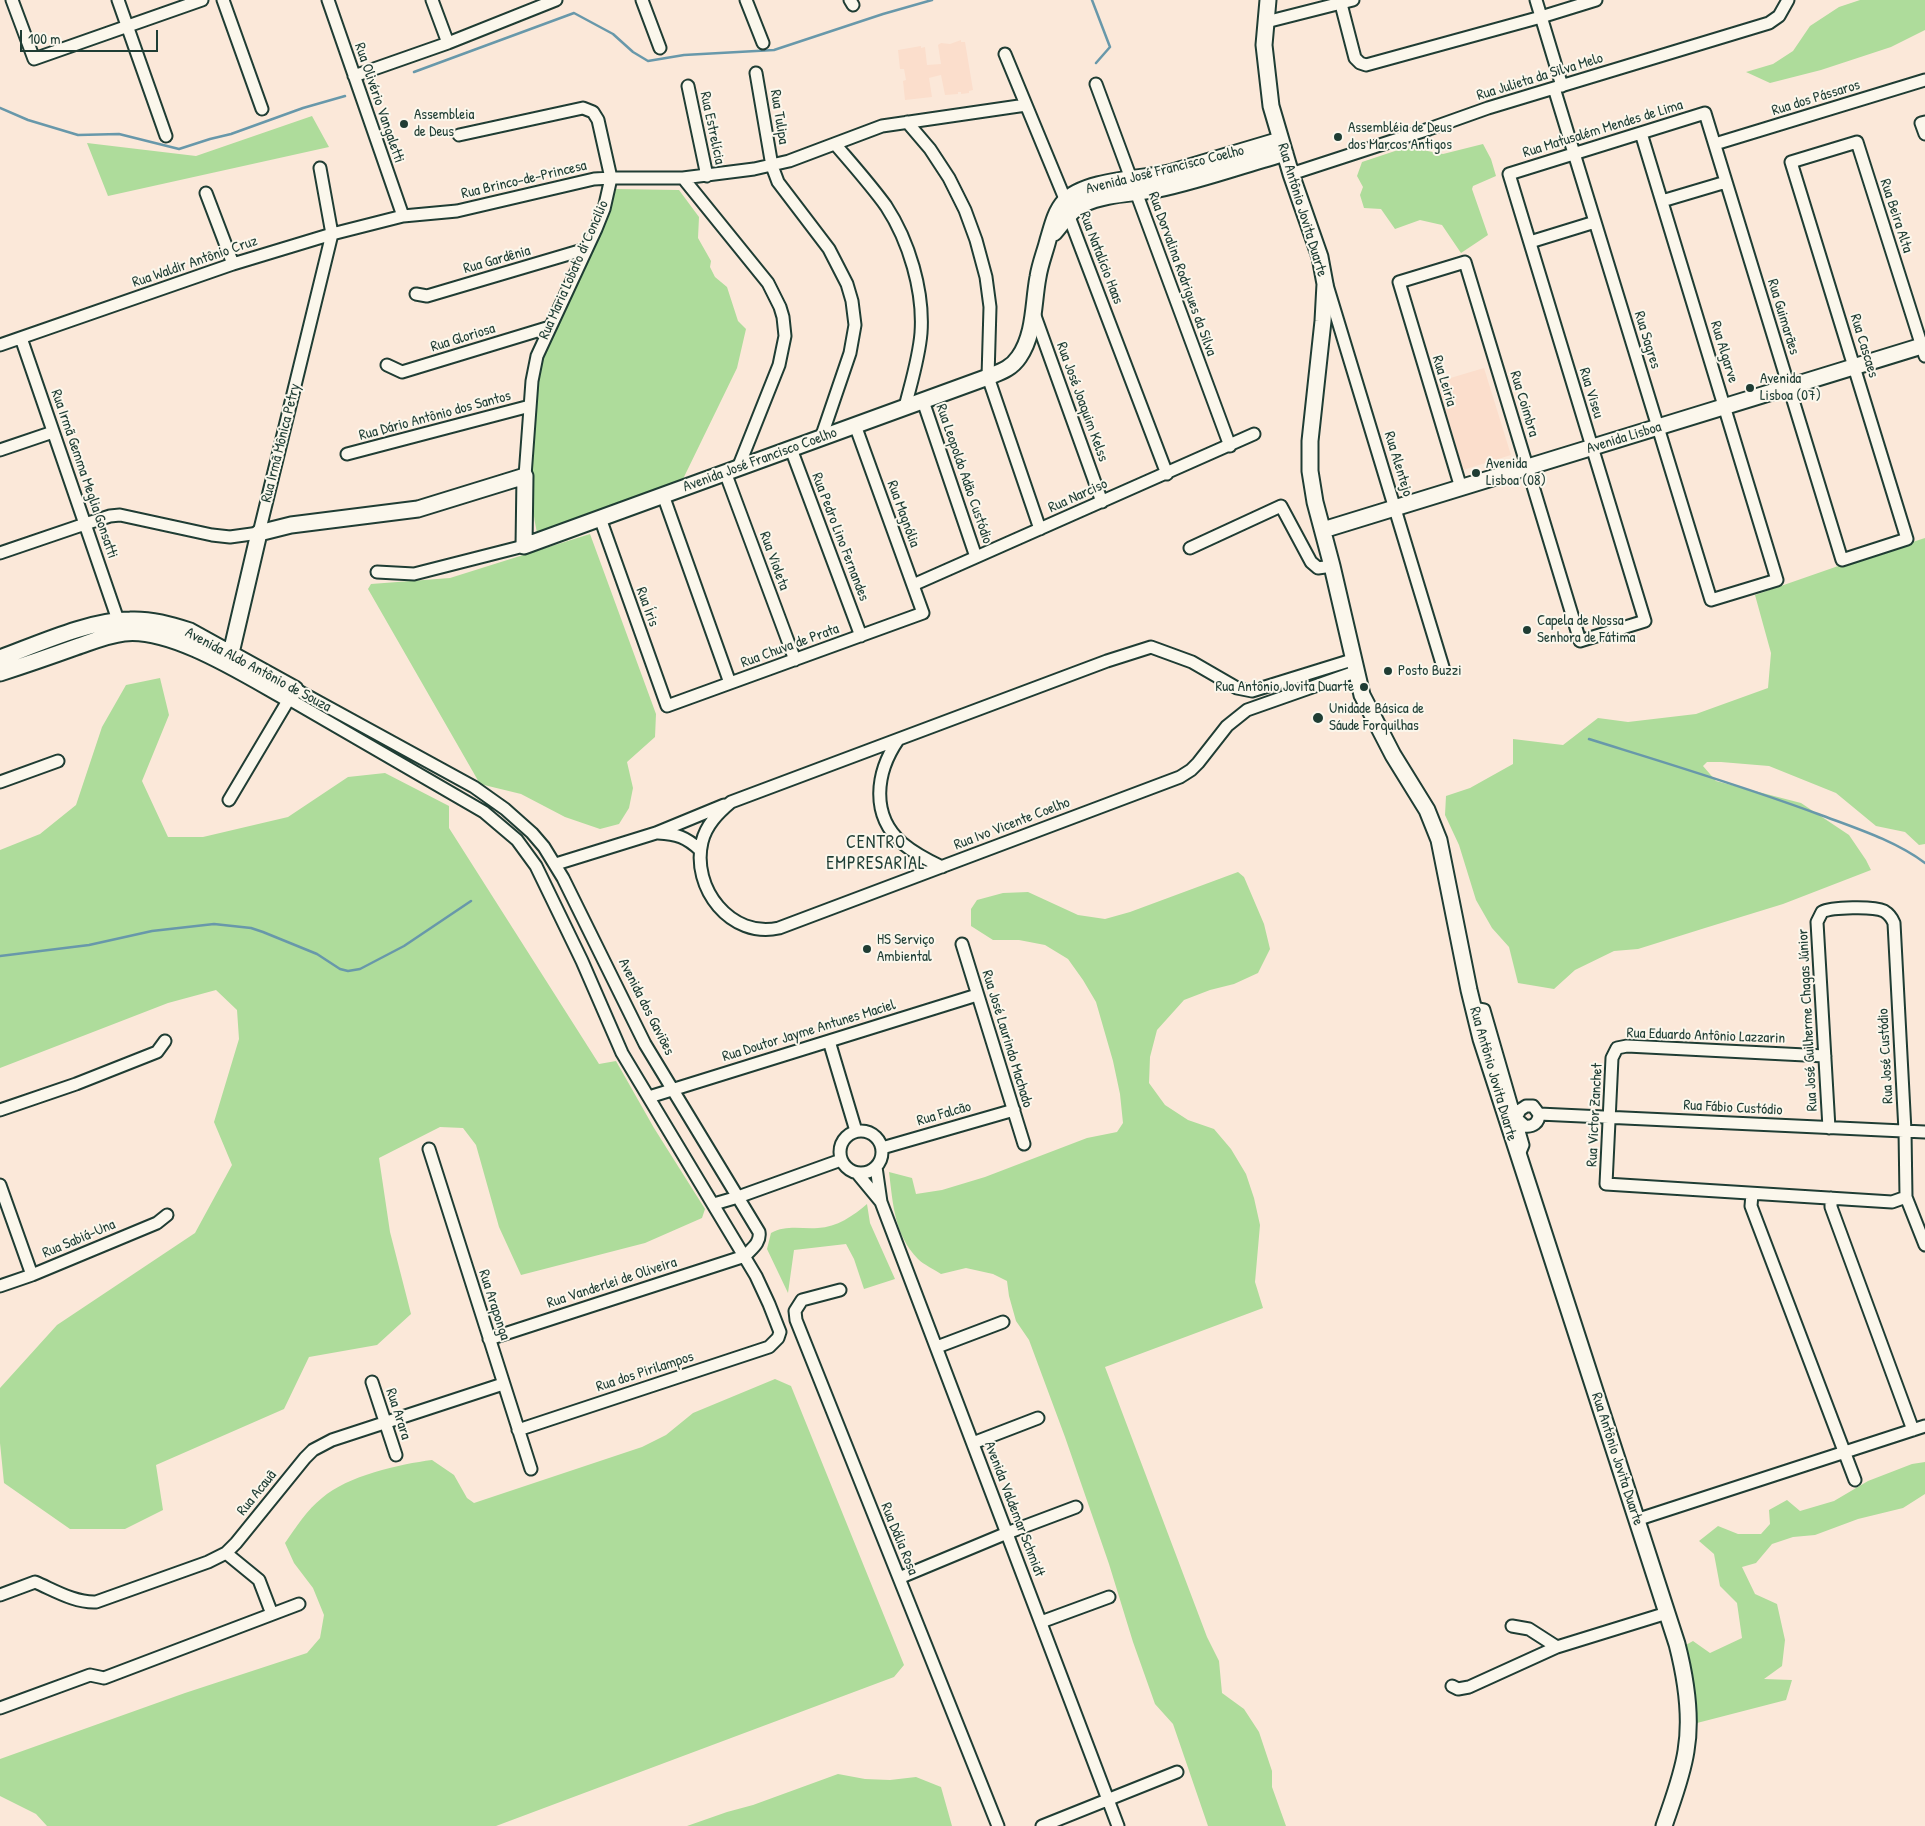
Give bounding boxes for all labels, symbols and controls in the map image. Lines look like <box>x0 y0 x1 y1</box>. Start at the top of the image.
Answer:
scale bar <box>22 20 160 52</box>
text: 100 m <box>28 28 61 49</box>
street label: Rua Olivério Vangaletti <box>350 41 408 165</box>
street label: Rua Julieta da Silva Melo <box>1475 49 1605 105</box>
street label: Rua dos Pássaros <box>1770 76 1862 120</box>
street label: Rua Tulipa <box>766 89 792 145</box>
street label: Rua Estrelícia <box>696 90 728 166</box>
street label: Rua Matusalém Mendes de Lima <box>1521 96 1685 162</box>
place label: Assembleia de Deus <box>414 106 474 141</box>
marker: Assembleia de Deus <box>398 118 410 130</box>
place label: Assembléia de Deus dos Marcos Antigos <box>1348 119 1452 154</box>
marker: Assembléia de Deus dos Marcos Antigos <box>1332 131 1344 143</box>
street label: Rua Antônio Jovita Duarte <box>1273 141 1331 279</box>
street label: Avenida José Francisco Coelho <box>1084 142 1246 198</box>
street label: Rua Brinco-de-Princesa <box>460 157 588 203</box>
street label: Rua Beira Alta <box>1876 177 1916 255</box>
street label: Rua Dorvalina Rodrigues da Silva <box>1144 189 1220 359</box>
street label: Rua Maria Lobato di Concilio <box>535 198 613 342</box>
street label: Rua Natalício Haas <box>1075 209 1127 307</box>
street label: Rua Waldir Antônio Cruz <box>130 232 260 292</box>
street label: Rua Gardênia <box>461 242 533 278</box>
street label: Rua Guimarães <box>1763 277 1803 357</box>
street label: Rua Sagres <box>1630 309 1664 371</box>
street label: Rua Cascaes <box>1846 312 1882 380</box>
street label: Rua Algarve <box>1706 319 1742 385</box>
street label: Rua Gloriosa <box>429 320 497 356</box>
street label: Rua José Joaquim Kelss <box>1052 340 1112 464</box>
street label: Rua Leiria <box>1428 353 1460 409</box>
street label: Rua Viseu <box>1575 366 1607 420</box>
street label: Rua Coimbra <box>1505 369 1543 439</box>
place label: Avenida Lisboa (07) <box>1760 370 1821 405</box>
street label: Rua Irmã Mônica Petry <box>258 382 304 504</box>
marker: Avenida Lisboa (07) <box>1744 382 1756 394</box>
street label: Rua Irmã Gemma Meglia Gonsatti <box>47 387 121 561</box>
street label: Rua Dário Antônio dos Santos <box>357 387 513 445</box>
street label: Rua Leopoldo Adão Custódio <box>932 402 996 546</box>
street label: Avenida Lisboa <box>1584 418 1664 458</box>
street label: Avenida José Francisco Coelho <box>681 424 839 496</box>
street label: Rua Alentejo <box>1380 429 1416 499</box>
place label: Avenida Lisboa (08) <box>1486 455 1546 490</box>
marker: Avenida Lisboa (08) <box>1470 467 1482 479</box>
street label: Rua Pedro Lino Fernandes <box>807 470 873 604</box>
street label: Rua Narciso <box>1046 475 1110 517</box>
street label: Rua Magnólia <box>883 478 923 550</box>
street label: Rua Violeta <box>755 529 793 593</box>
street label: Rua Íris <box>632 585 662 629</box>
place label: Capela de Nossa Senhora de Fátima <box>1537 612 1635 647</box>
street label: Rua Chuva de Prata <box>738 620 842 672</box>
street label: Avenida Aldo Antônio de Souza <box>182 624 334 716</box>
marker: Capela de Nossa Senhora de Fátima <box>1521 624 1533 636</box>
place label: Posto Buzzi <box>1398 662 1461 680</box>
marker: Posto Buzzi <box>1382 665 1394 677</box>
place label: Rua Antônio Jovita Duarte <box>1216 678 1354 696</box>
marker: Rua Antônio Jovita Duarte <box>1358 681 1370 693</box>
place label: Unidade Básica de Sáude Forquilhas <box>1329 700 1424 735</box>
marker: Unidade Básica de Sáude Forquilhas <box>1311 711 1325 725</box>
street label: Rua Ivo Vicente Coelho <box>952 794 1072 854</box>
district label: CENTRO EMPRESARIAL <box>825 832 927 874</box>
street label: Rua José Guilherme Chagas Júnior <box>1794 928 1822 1112</box>
place label: HS Serviço Ambiental <box>877 931 934 966</box>
marker: HS Serviço Ambiental <box>861 943 873 955</box>
street label: Avenida dos Gaviões <box>614 956 678 1058</box>
street label: Rua José Laurindo Machado <box>978 968 1036 1110</box>
street label: Rua Doutor Jayme Antunes Maciel <box>720 996 898 1066</box>
street label: Rua Antônio Jovita Duarte <box>1465 1005 1521 1143</box>
street label: Rua José Custódio <box>1875 1008 1897 1104</box>
street label: Rua Eduardo Antônio Lazzarin <box>1626 1024 1786 1048</box>
street label: Rua Victor Zanchet <box>1583 1063 1607 1167</box>
street label: Rua Fábio Custódio <box>1683 1096 1783 1120</box>
street label: Rua Falcão <box>915 1098 973 1130</box>
street label: Rua Sabiá-Una <box>40 1216 118 1262</box>
street label: Rua Vanderlei de Oliveira <box>545 1253 679 1313</box>
street label: Rua Araponga <box>474 1268 514 1342</box>
street label: Rua dos Pirilampos <box>594 1348 696 1396</box>
street label: Rua Arara <box>381 1386 415 1442</box>
street label: Rua Antônio Jovita Duarte <box>1587 1390 1647 1528</box>
street label: Avenida Valdemar Schmidt <box>980 1439 1048 1579</box>
street label: Rua Acauã <box>233 1467 281 1519</box>
street label: Rua Dália Rosa <box>876 1500 922 1578</box>

